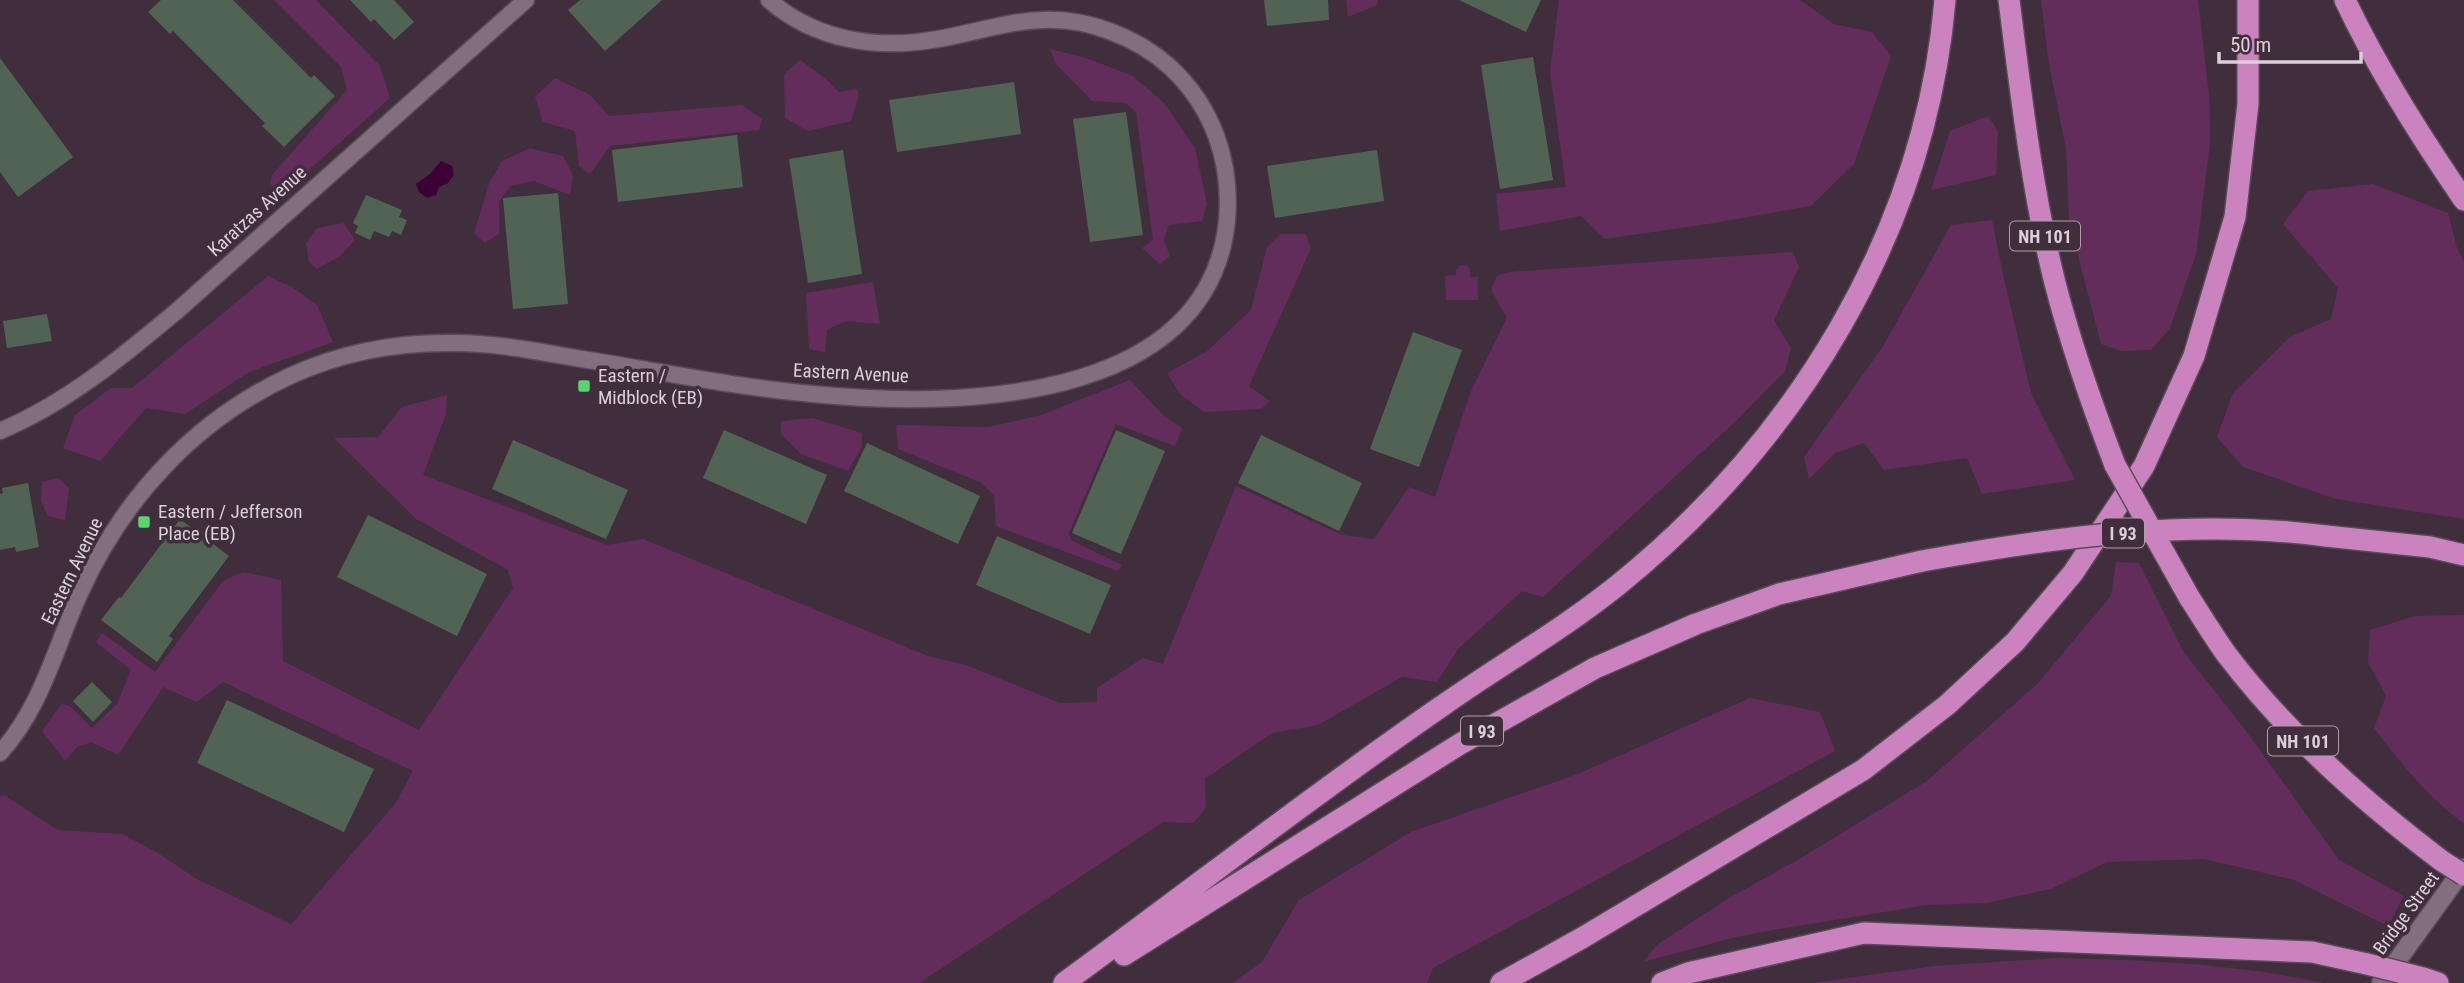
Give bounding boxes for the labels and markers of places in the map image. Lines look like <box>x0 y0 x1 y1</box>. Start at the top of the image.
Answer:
place label: Eastern / Midblock (EB) <box>598 364 703 409</box>
marker: Eastern / Midblock (EB) <box>576 378 592 394</box>
place label: Eastern / Jefferson Place (EB) <box>158 500 303 545</box>
marker: Eastern / Jefferson Place (EB) <box>136 514 152 530</box>

